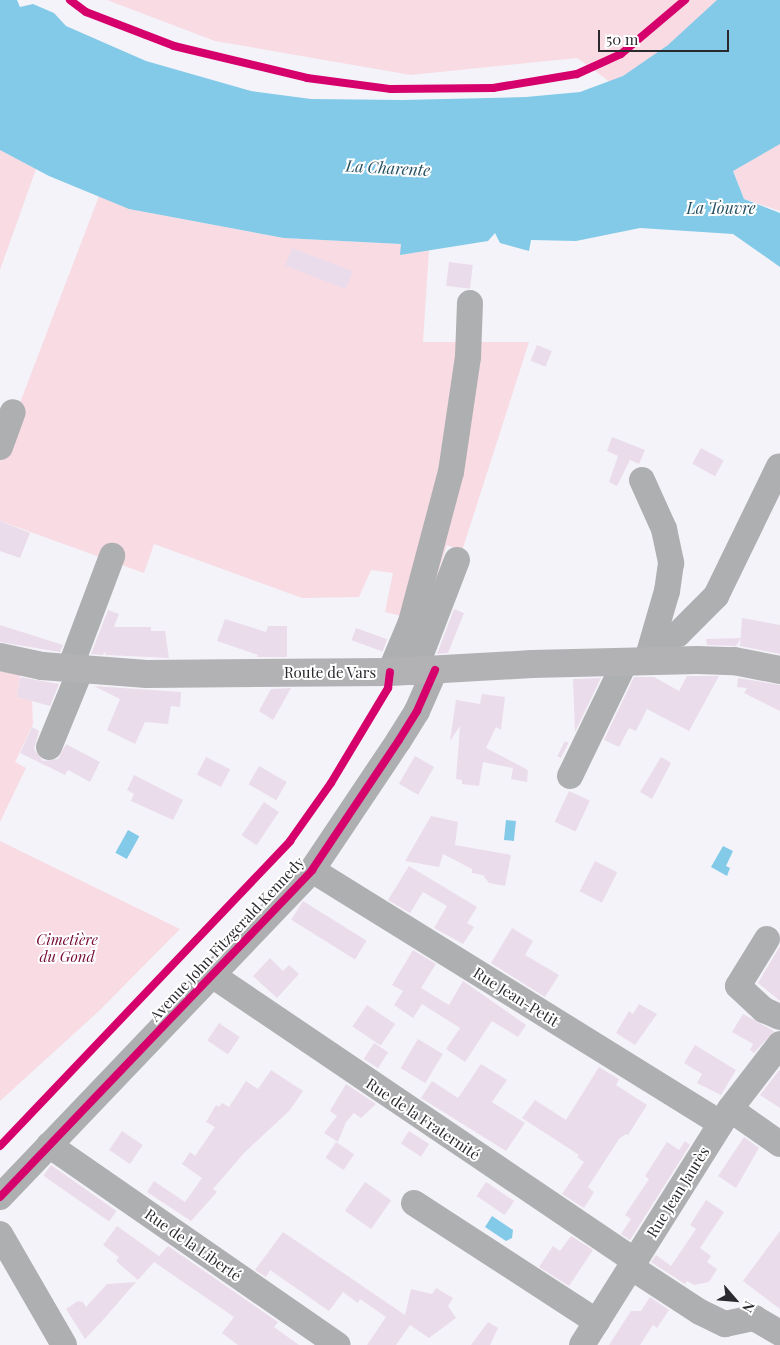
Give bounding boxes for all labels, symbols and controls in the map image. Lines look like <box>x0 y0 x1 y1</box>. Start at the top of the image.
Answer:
scale bar <box>600 20 731 52</box>
text: 50 m <box>606 29 638 49</box>
water label: La Charente <box>345 156 431 180</box>
water label: La Touvre <box>686 198 756 218</box>
street label: Route de Vars <box>284 664 376 682</box>
street label: Avenue John Fitzgerald Kennedy <box>146 853 308 1025</box>
park label: Cimetière du Gond <box>36 930 98 965</box>
street label: Rue Jean-Petit <box>470 964 562 1030</box>
street label: Rue de la Fraternité <box>363 1074 483 1164</box>
street label: Rue Jean Jaurès <box>643 1143 713 1241</box>
street label: Rue de la Liberté <box>141 1205 245 1285</box>
north arrow <box>710 1275 760 1325</box>
text: N <box>738 1298 760 1316</box>

